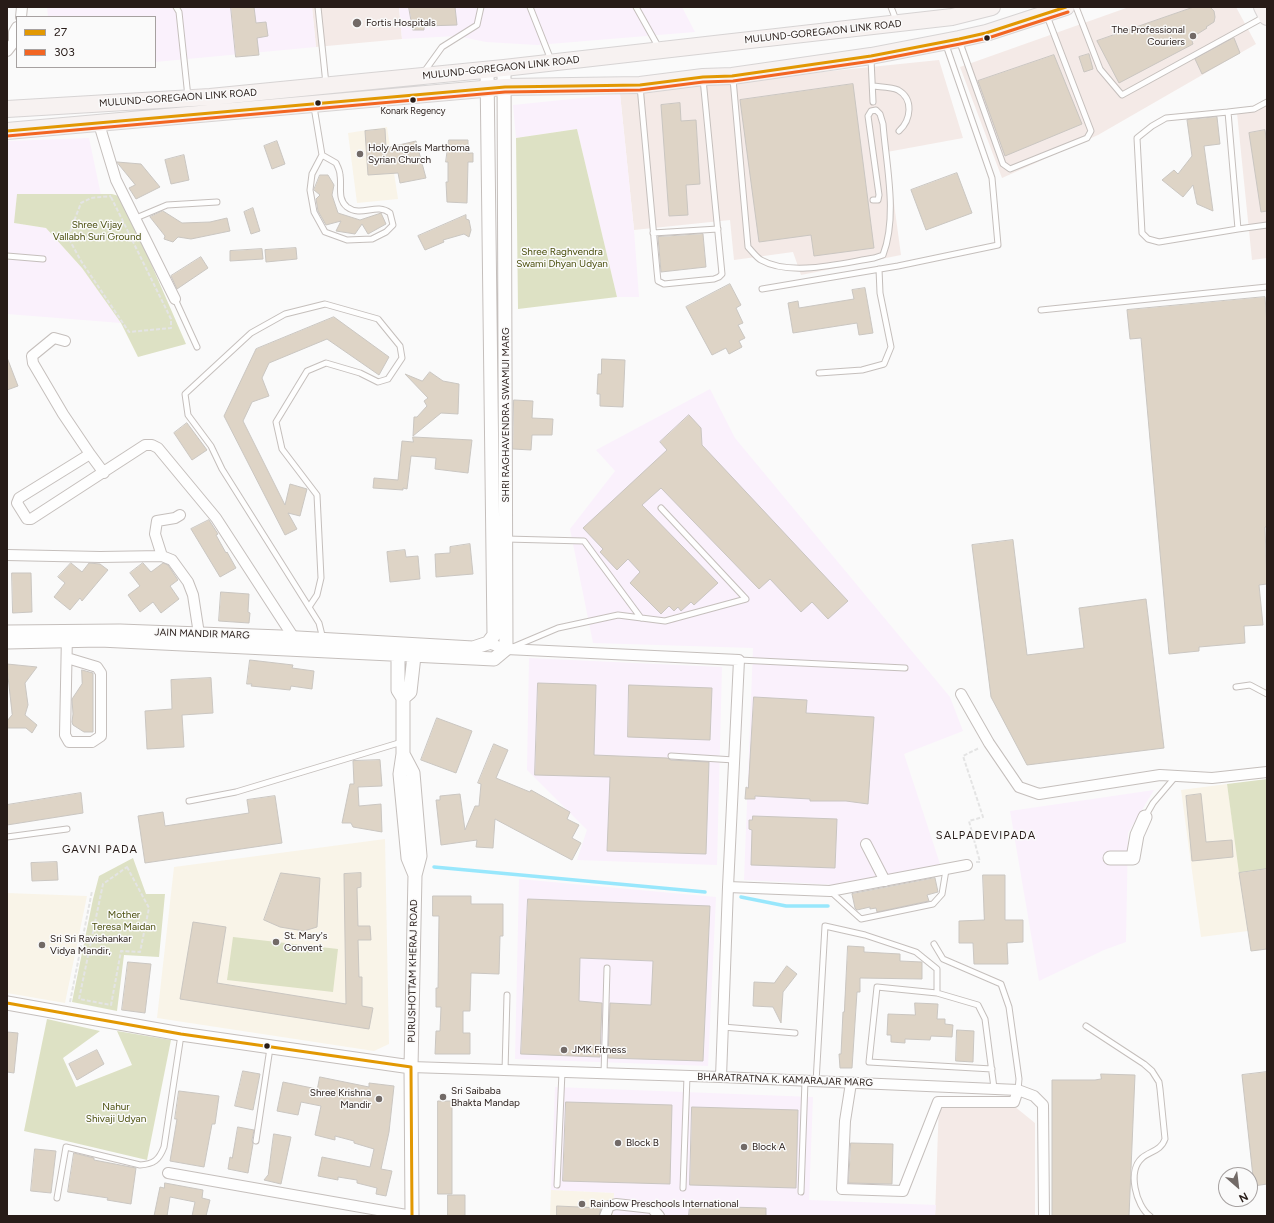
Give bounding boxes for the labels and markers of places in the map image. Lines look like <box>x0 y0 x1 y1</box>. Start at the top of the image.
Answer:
marker: Fortis Hospitals <box>351 17 363 29</box>
place label: Fortis Hospitals <box>366 17 436 29</box>
place label: The Professional Couriers <box>1112 24 1185 48</box>
marker: The Professional Couriers <box>1188 31 1198 41</box>
unlabelled marker <box>982 33 992 43</box>
marker: Konark Regency <box>408 95 418 105</box>
unlabelled marker <box>313 98 323 108</box>
place label: Konark Regency <box>380 106 446 116</box>
place label: Holy Angels Marthoma Syrian Church <box>368 142 470 166</box>
marker: Holy Angels Marthoma Syrian Church <box>355 149 365 159</box>
place label: St. Mary's Convent <box>284 930 327 954</box>
place label: Sri Sri Ravishankar Vidya Mandir, <box>50 933 132 956</box>
marker: St. Mary's Convent <box>271 937 281 947</box>
marker: Sri Sri Ravishankar Vidya Mandir, <box>37 940 47 950</box>
unlabelled marker <box>262 1041 272 1051</box>
place label: JMK Fitness <box>572 1044 626 1056</box>
marker: JMK Fitness <box>559 1045 569 1055</box>
place label: Sri Saibaba Bhakta Mandap <box>451 1085 520 1108</box>
place label: Shree Krishna Mandir <box>310 1087 371 1110</box>
marker: Sri Saibaba Bhakta Mandap <box>438 1092 448 1102</box>
marker: Shree Krishna Mandir <box>374 1094 384 1104</box>
place label: Block B <box>626 1137 659 1149</box>
marker: Block B <box>613 1138 623 1148</box>
place label: Block A <box>752 1141 786 1153</box>
marker: Block A <box>739 1142 749 1152</box>
place label: Rainbow Preschools International <box>590 1198 739 1210</box>
marker: Rainbow Preschools International <box>577 1199 587 1209</box>

